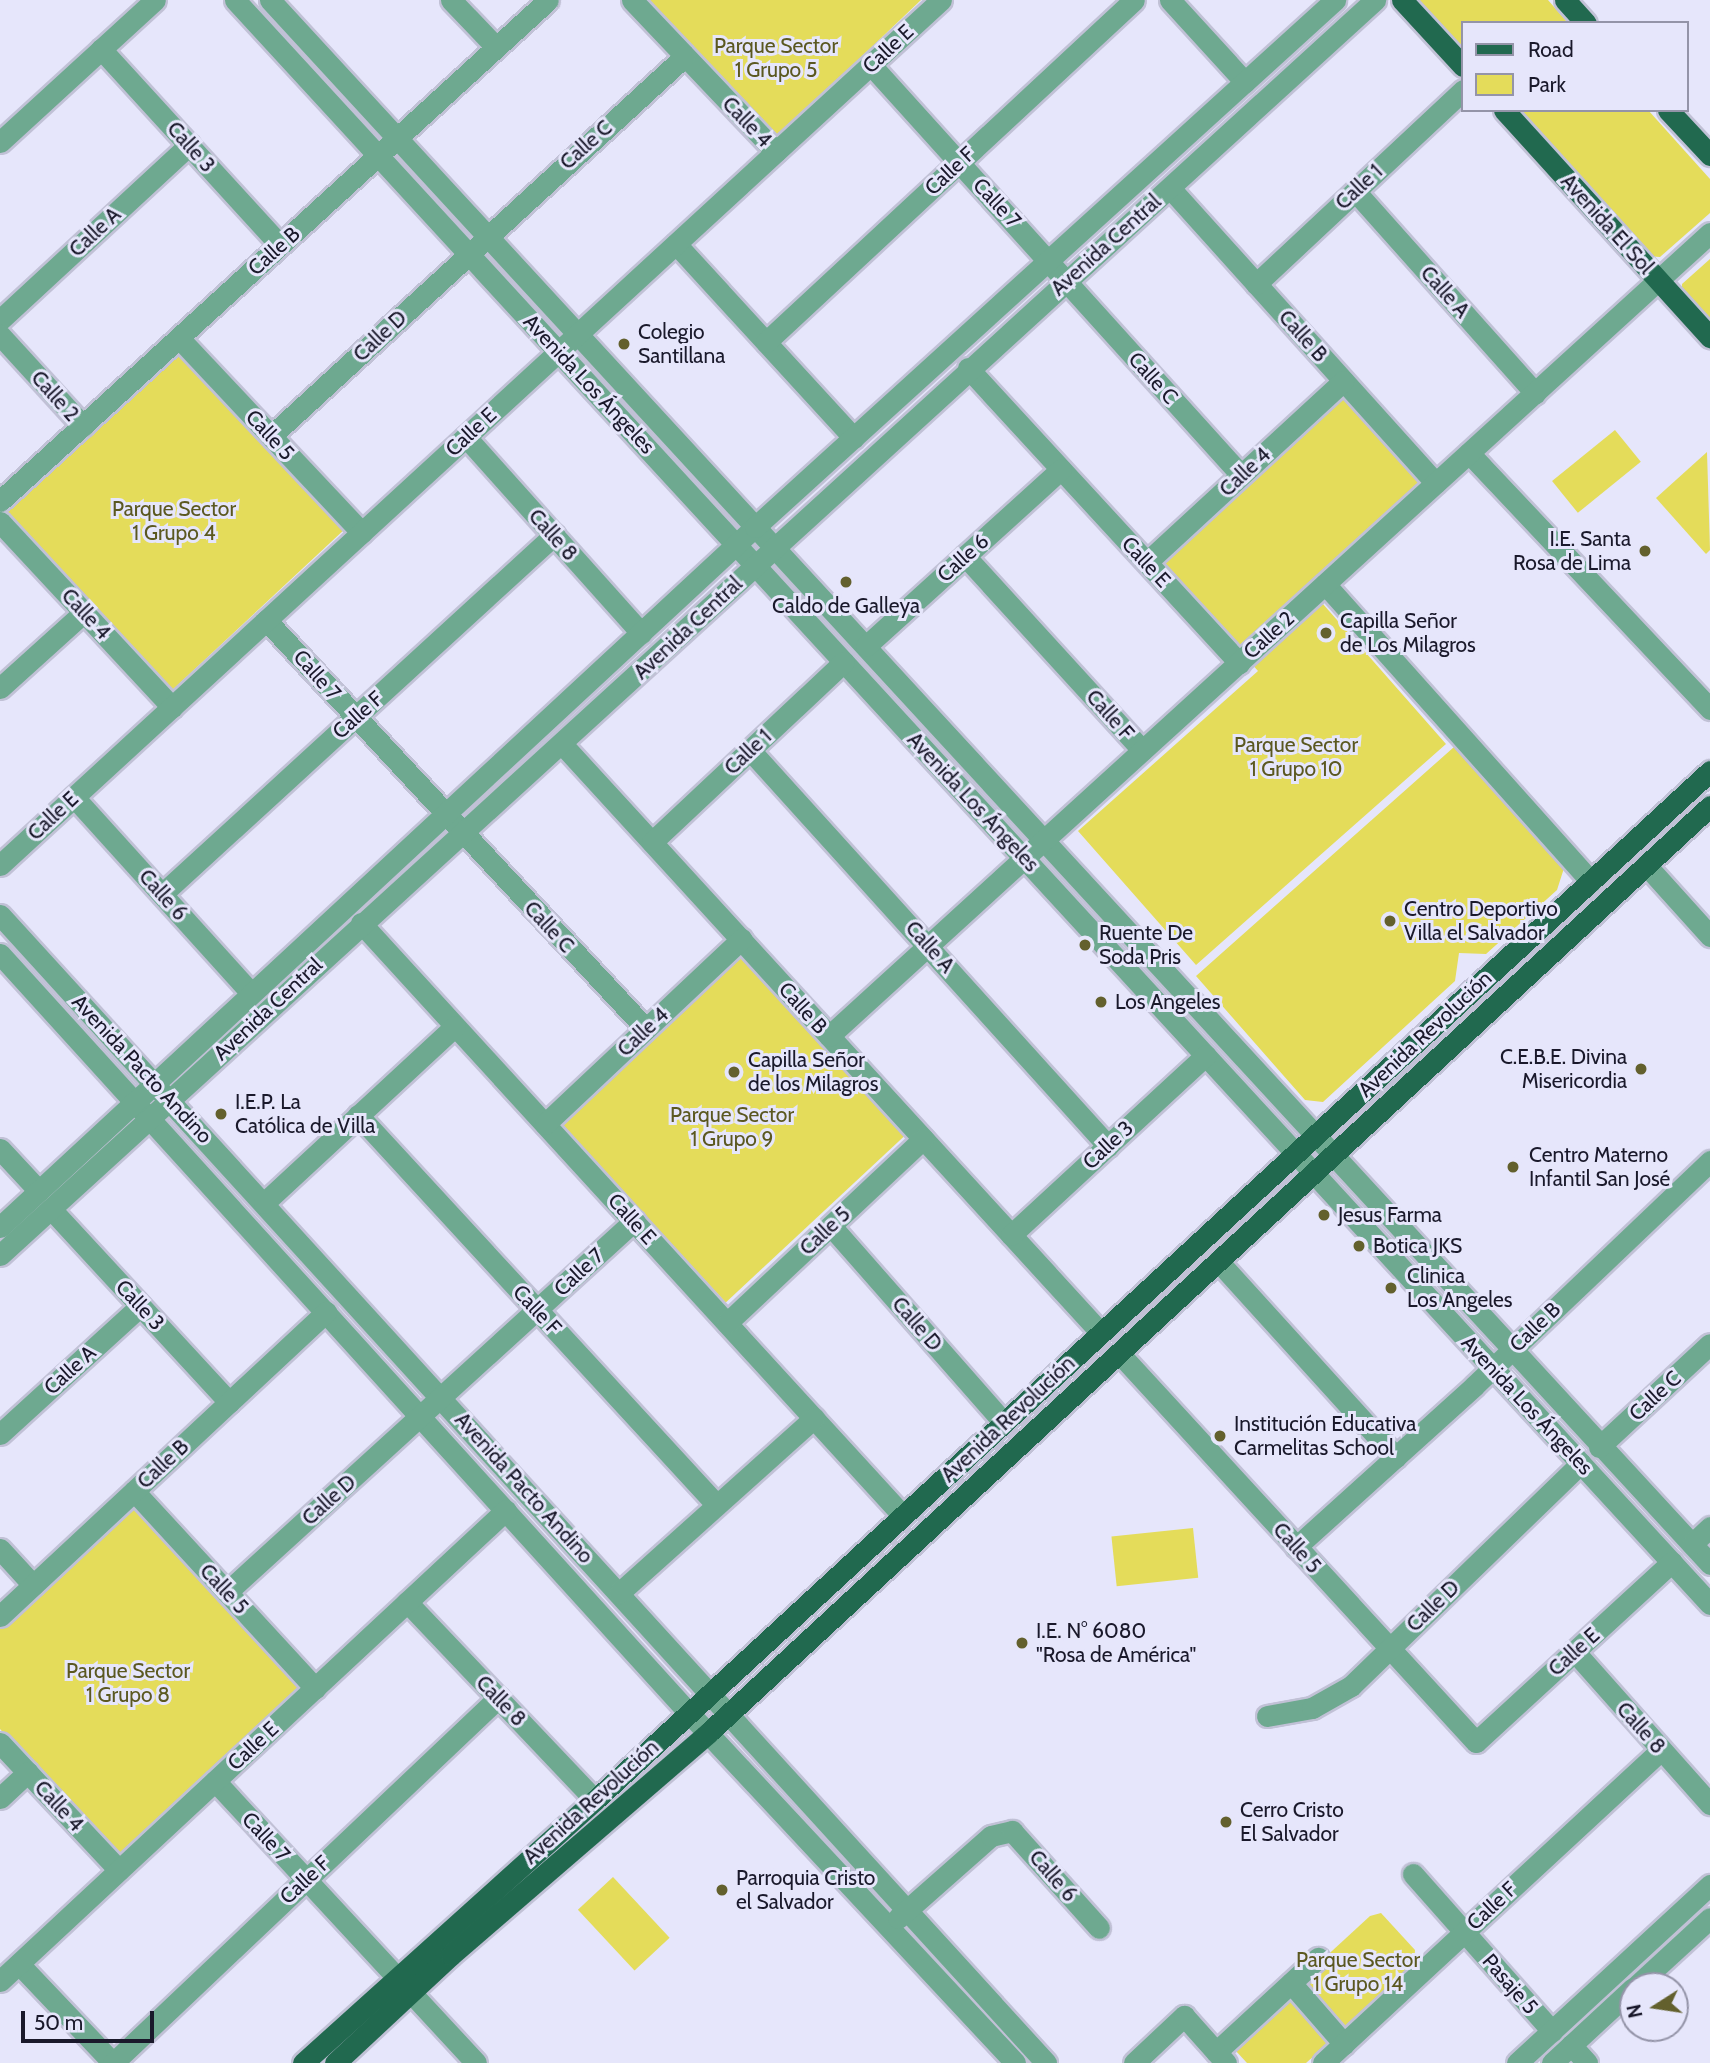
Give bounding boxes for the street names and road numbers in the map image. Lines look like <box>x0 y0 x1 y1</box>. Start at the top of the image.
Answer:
street label: Calle E <box>857 19 919 79</box>
street label: Calle 4 <box>717 92 777 152</box>
street label: Calle C <box>555 115 617 175</box>
street label: Calle 3 <box>162 116 220 178</box>
street label: Calle F <box>920 142 980 200</box>
street label: Calle 1 <box>1330 159 1388 215</box>
street label: Avenida El Sol <box>1556 169 1658 279</box>
street label: Calle 7 <box>968 173 1026 233</box>
street label: Avenida Central <box>1046 189 1166 301</box>
street label: Calle A <box>64 202 126 262</box>
street label: Calle B <box>243 221 305 281</box>
street label: Calle A <box>1415 261 1475 323</box>
street label: Calle D <box>348 305 412 367</box>
street label: Calle B <box>1273 305 1333 367</box>
street label: Avenida Los Ángeles <box>518 309 660 459</box>
street label: Calle C <box>1123 347 1183 409</box>
street label: Calle 2 <box>26 366 84 426</box>
street label: Calle E <box>440 402 502 462</box>
street label: Calle 5 <box>240 405 300 465</box>
street label: Calle 4 <box>1214 442 1276 502</box>
street label: Calle 8 <box>523 504 583 566</box>
street label: Calle 6 <box>932 528 994 588</box>
street label: Calle E <box>1116 531 1176 593</box>
street label: Avenida Central <box>628 571 748 685</box>
street label: Calle 4 <box>56 583 116 645</box>
street label: Calle 2 <box>1239 606 1299 664</box>
street label: Calle 7 <box>288 645 346 705</box>
street label: Calle F <box>1081 685 1139 745</box>
street label: Calle F <box>328 686 388 744</box>
street label: Calle 1 <box>719 724 777 780</box>
street label: Avenida Los Ángeles <box>902 727 1044 877</box>
street label: Calle E <box>22 786 84 846</box>
street label: Calle 6 <box>133 864 193 926</box>
street label: Calle C <box>519 896 579 958</box>
street label: Calle A <box>900 916 960 978</box>
street label: Avenida Central <box>208 952 328 1066</box>
street label: Avenida Revolución <box>1353 966 1497 1102</box>
street label: Calle B <box>773 977 833 1039</box>
street label: Avenida Pacto Andino <box>66 989 218 1149</box>
street label: Calle 4 <box>612 1002 674 1062</box>
street label: Calle 3 <box>1078 1115 1138 1175</box>
street label: Calle E <box>603 1188 661 1250</box>
street label: Calle 5 <box>795 1201 855 1261</box>
street label: Calle 7 <box>549 1243 609 1301</box>
street label: Calle 3 <box>110 1275 170 1335</box>
street label: Calle F <box>508 1280 566 1340</box>
street label: Calle D <box>887 1292 947 1356</box>
street label: Calle B <box>1504 1297 1566 1357</box>
street label: Avenida Los Ángeles <box>1456 1330 1598 1480</box>
street label: Calle A <box>39 1340 101 1400</box>
street label: Avenida Revolución <box>936 1351 1080 1487</box>
street label: Calle C <box>1624 1366 1686 1426</box>
street label: Avenida Pacto Andino <box>450 1407 598 1569</box>
street label: Calle B <box>132 1434 194 1494</box>
street label: Calle D <box>297 1469 361 1531</box>
street label: Calle 5 <box>1268 1517 1326 1579</box>
street label: Calle 5 <box>194 1559 254 1619</box>
street label: Calle D <box>1401 1575 1465 1637</box>
street label: Calle E <box>1543 1623 1605 1681</box>
street label: Calle 8 <box>471 1670 531 1732</box>
street label: Calle 8 <box>1611 1697 1671 1759</box>
street label: Calle E <box>222 1716 284 1776</box>
street label: Avenida Revolución <box>518 1735 664 1869</box>
street label: Calle 4 <box>29 1775 89 1837</box>
street label: Calle 7 <box>237 1807 295 1867</box>
street label: Calle 6 <box>1024 1845 1082 1907</box>
street label: Calle F <box>275 1851 335 1909</box>
street label: Calle F <box>1462 1877 1522 1935</box>
street label: Pasaje 5 <box>1477 1949 1543 2019</box>

